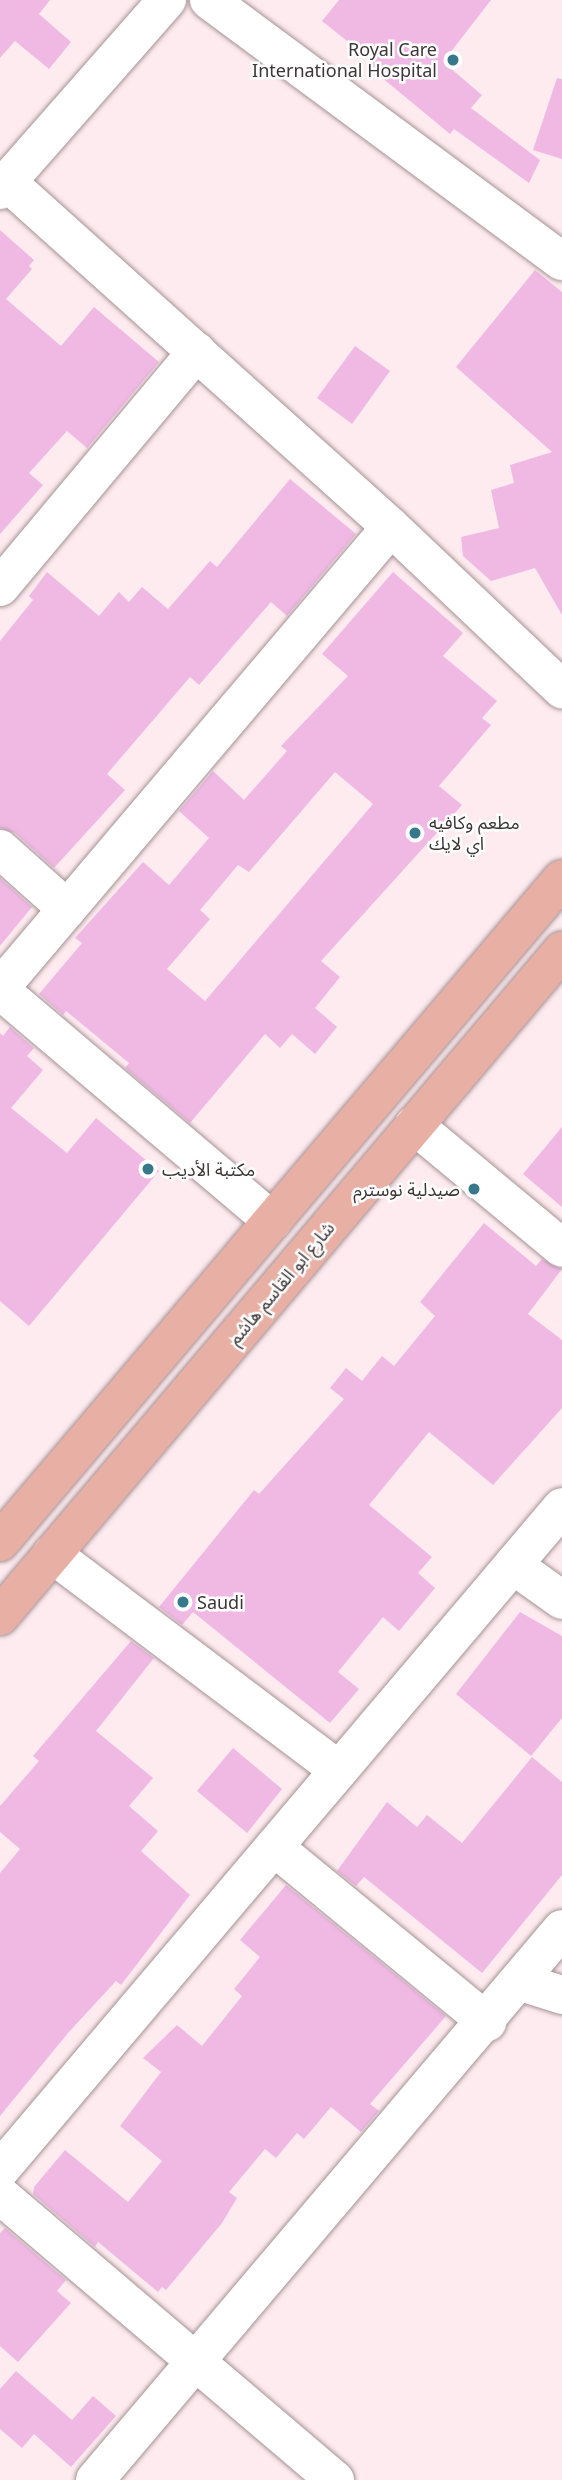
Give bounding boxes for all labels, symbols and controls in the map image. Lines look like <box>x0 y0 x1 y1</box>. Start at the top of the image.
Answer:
place label: Royal Care International Hospital <box>252 39 437 82</box>
marker: Royal Care International Hospital <box>443 50 463 70</box>
place label: مطعم وكافيه اي لايك <box>429 812 520 854</box>
marker: مطعم وكافيه اي لايك <box>407 825 423 841</box>
place label: مكتبة الأديب <box>162 1158 255 1180</box>
marker: مكتبة الأديب <box>140 1161 156 1177</box>
place label: صيدلية نوسترم <box>353 1178 460 1200</box>
marker: صيدلية نوسترم <box>466 1181 482 1197</box>
street label: شارع ابو القاسم هاشم <box>223 1217 339 1349</box>
place label: Saudi <box>197 1591 244 1613</box>
marker: Saudi <box>175 1594 191 1610</box>

